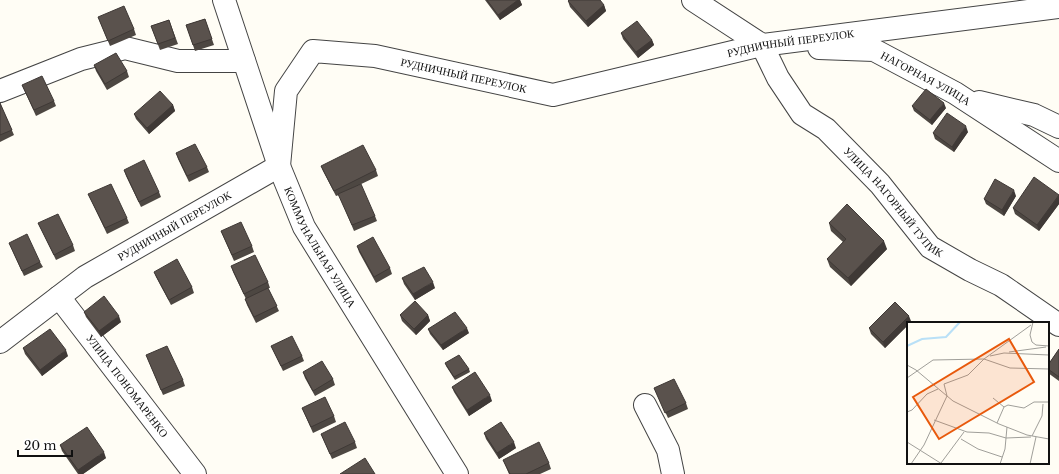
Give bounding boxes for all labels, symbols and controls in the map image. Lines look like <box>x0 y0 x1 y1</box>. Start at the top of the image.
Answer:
street label: РУДНИЧНЫЙ ПЕРЕУЛОК <box>726 26 856 60</box>
street label: НАГОРНАЯ УЛИЦА <box>878 48 973 108</box>
street label: РУДНИЧНЫЙ ПЕРЕУЛОК <box>399 55 529 96</box>
street label: УЛИЦА НАГОРНЫЙ ТУПИК <box>841 144 946 260</box>
street label: КОММУНАЛЬНАЯ УЛИЦА <box>281 185 359 310</box>
street label: РУДНИЧНЫЙ ПЕРЕУЛОК <box>115 188 234 264</box>
inset map <box>907 322 1049 464</box>
street label: УЛИЦА ПОНОМАРЕНКО <box>83 331 171 440</box>
scale bar <box>18 432 72 458</box>
text: 20 m <box>24 438 56 453</box>

